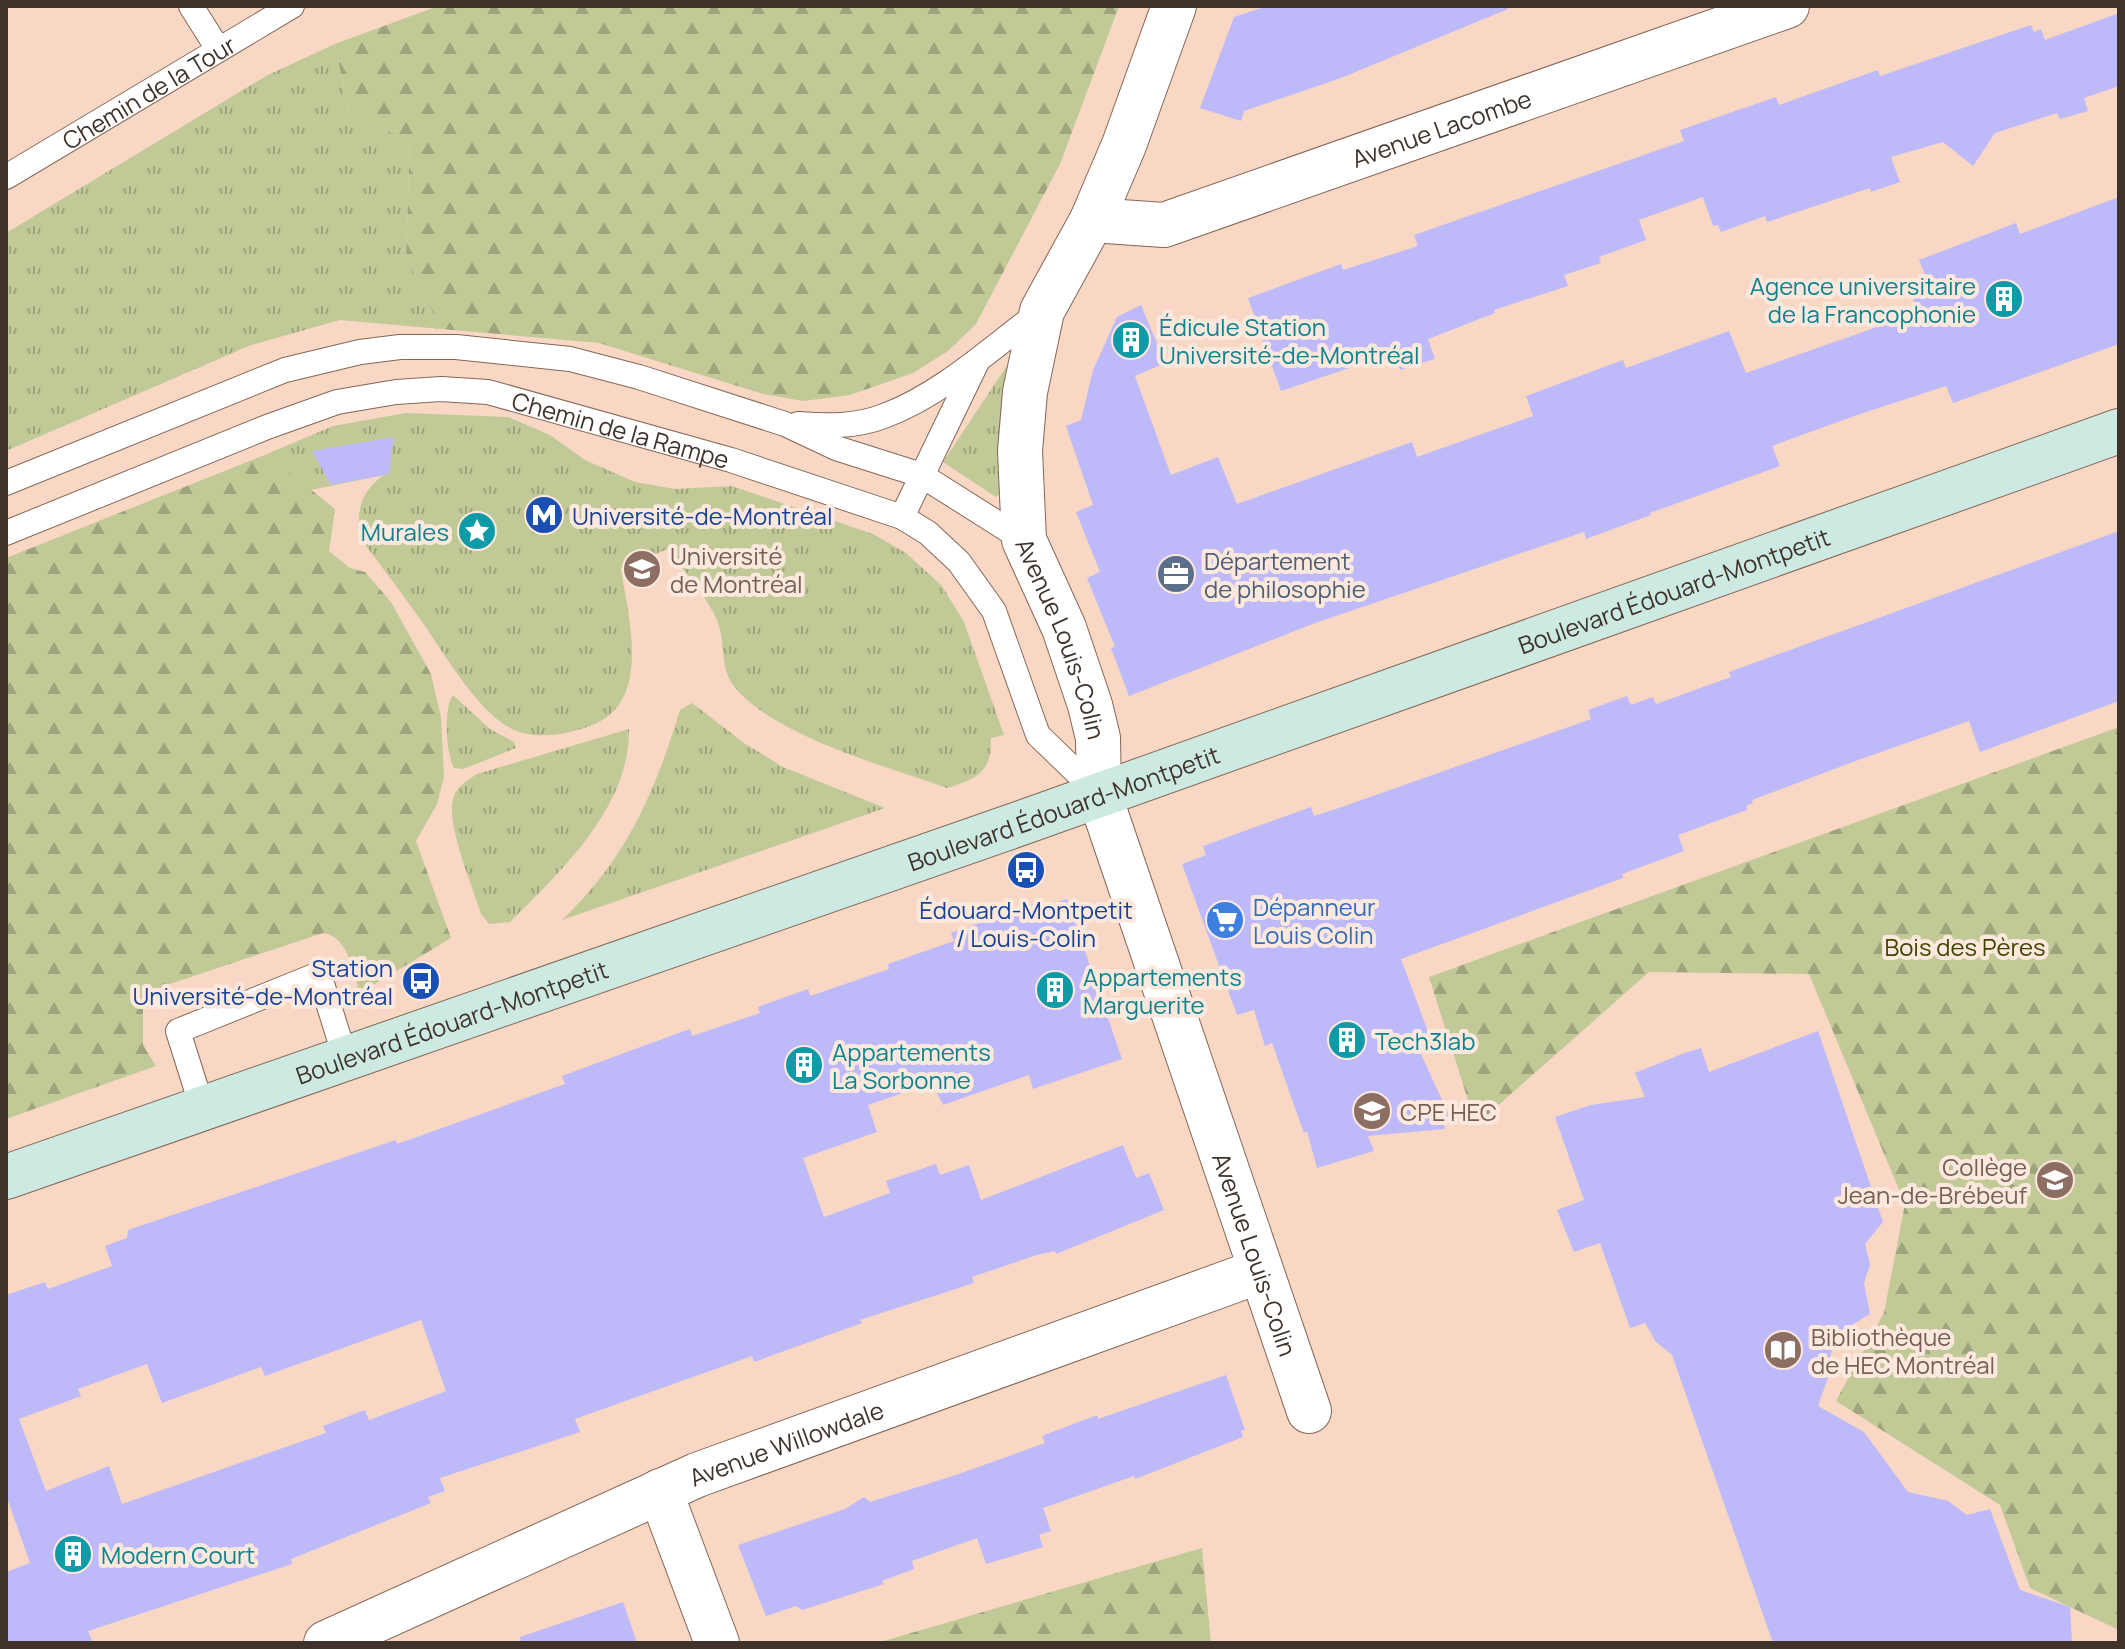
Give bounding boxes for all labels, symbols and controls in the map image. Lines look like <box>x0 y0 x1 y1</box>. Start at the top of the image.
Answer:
street label: Chemin de la Tour <box>56 27 242 156</box>
street label: Avenue Lacombe <box>1347 81 1536 174</box>
place label: Agence universitaire de la Francophonie <box>1750 269 1976 330</box>
building icon: Agence universitaire de la Francophonie <box>1983 278 2025 320</box>
place label: Édicule Station Université-de-Montréal <box>1159 310 1420 371</box>
building icon: Édicule Station Université-de-Montréal <box>1110 319 1152 361</box>
street label: Chemin de la Rampe <box>508 383 733 475</box>
metro station icon: Université-de-Montréal <box>523 494 565 536</box>
place label: Université-de-Montréal <box>572 499 833 532</box>
place icon: Murales <box>456 510 498 552</box>
place label: Murales <box>361 515 449 548</box>
street label: Boulevard Édouard-Montpetit <box>1513 519 1834 661</box>
street label: Avenue Louis-Colin <box>1009 533 1114 742</box>
place label: Université de Montréal <box>670 539 803 600</box>
place label: Département de philosophie <box>1204 544 1366 605</box>
school or university icon: Université de Montréal <box>621 548 663 590</box>
office icon: Département de philosophie <box>1155 553 1197 595</box>
street label: Boulevard Édouard-Montpetit <box>903 737 1224 878</box>
bus stop icon: Édouard-Montpetit / Louis-Colin <box>1005 849 1047 891</box>
place label: Dépanneur Louis Colin <box>1253 890 1376 951</box>
place label: Édouard-Montpetit / Louis-Colin <box>919 893 1133 954</box>
supermarket icon: Dépanneur Louis Colin <box>1204 899 1246 941</box>
park label: Bois des Pères <box>1884 930 2046 963</box>
place label: Station Université-de-Montréal <box>133 951 393 1012</box>
street label: Boulevard Édouard-Montpetit <box>291 952 612 1091</box>
bus stop icon: Station Université-de-Montréal <box>400 960 442 1002</box>
place label: Appartements Marguerite <box>1083 960 1242 1021</box>
building icon: Appartements Marguerite <box>1034 969 1076 1011</box>
building icon: Tech3lab <box>1326 1019 1368 1061</box>
place label: Tech3lab <box>1375 1024 1475 1057</box>
place label: Appartements La Sorbonne <box>832 1035 991 1096</box>
building icon: Appartements La Sorbonne <box>783 1044 825 1086</box>
school or university icon: CPE HEC <box>1351 1090 1393 1132</box>
place label: CPE HEC <box>1400 1095 1497 1128</box>
street label: Avenue Louis-Colin <box>1206 1148 1305 1360</box>
place label: Collège Jean-de-Brébeuf <box>1838 1150 2027 1211</box>
school or university icon: Collège Jean-de-Brébeuf <box>2034 1159 2076 1201</box>
place label: Bibliothèque de HEC Montréal <box>1811 1320 1995 1381</box>
library icon: Bibliothèque de HEC Montréal <box>1762 1329 1804 1371</box>
street label: Avenue Willowdale <box>683 1392 888 1493</box>
building icon: Modern Court <box>52 1533 94 1575</box>
place label: Modern Court <box>101 1538 255 1571</box>

